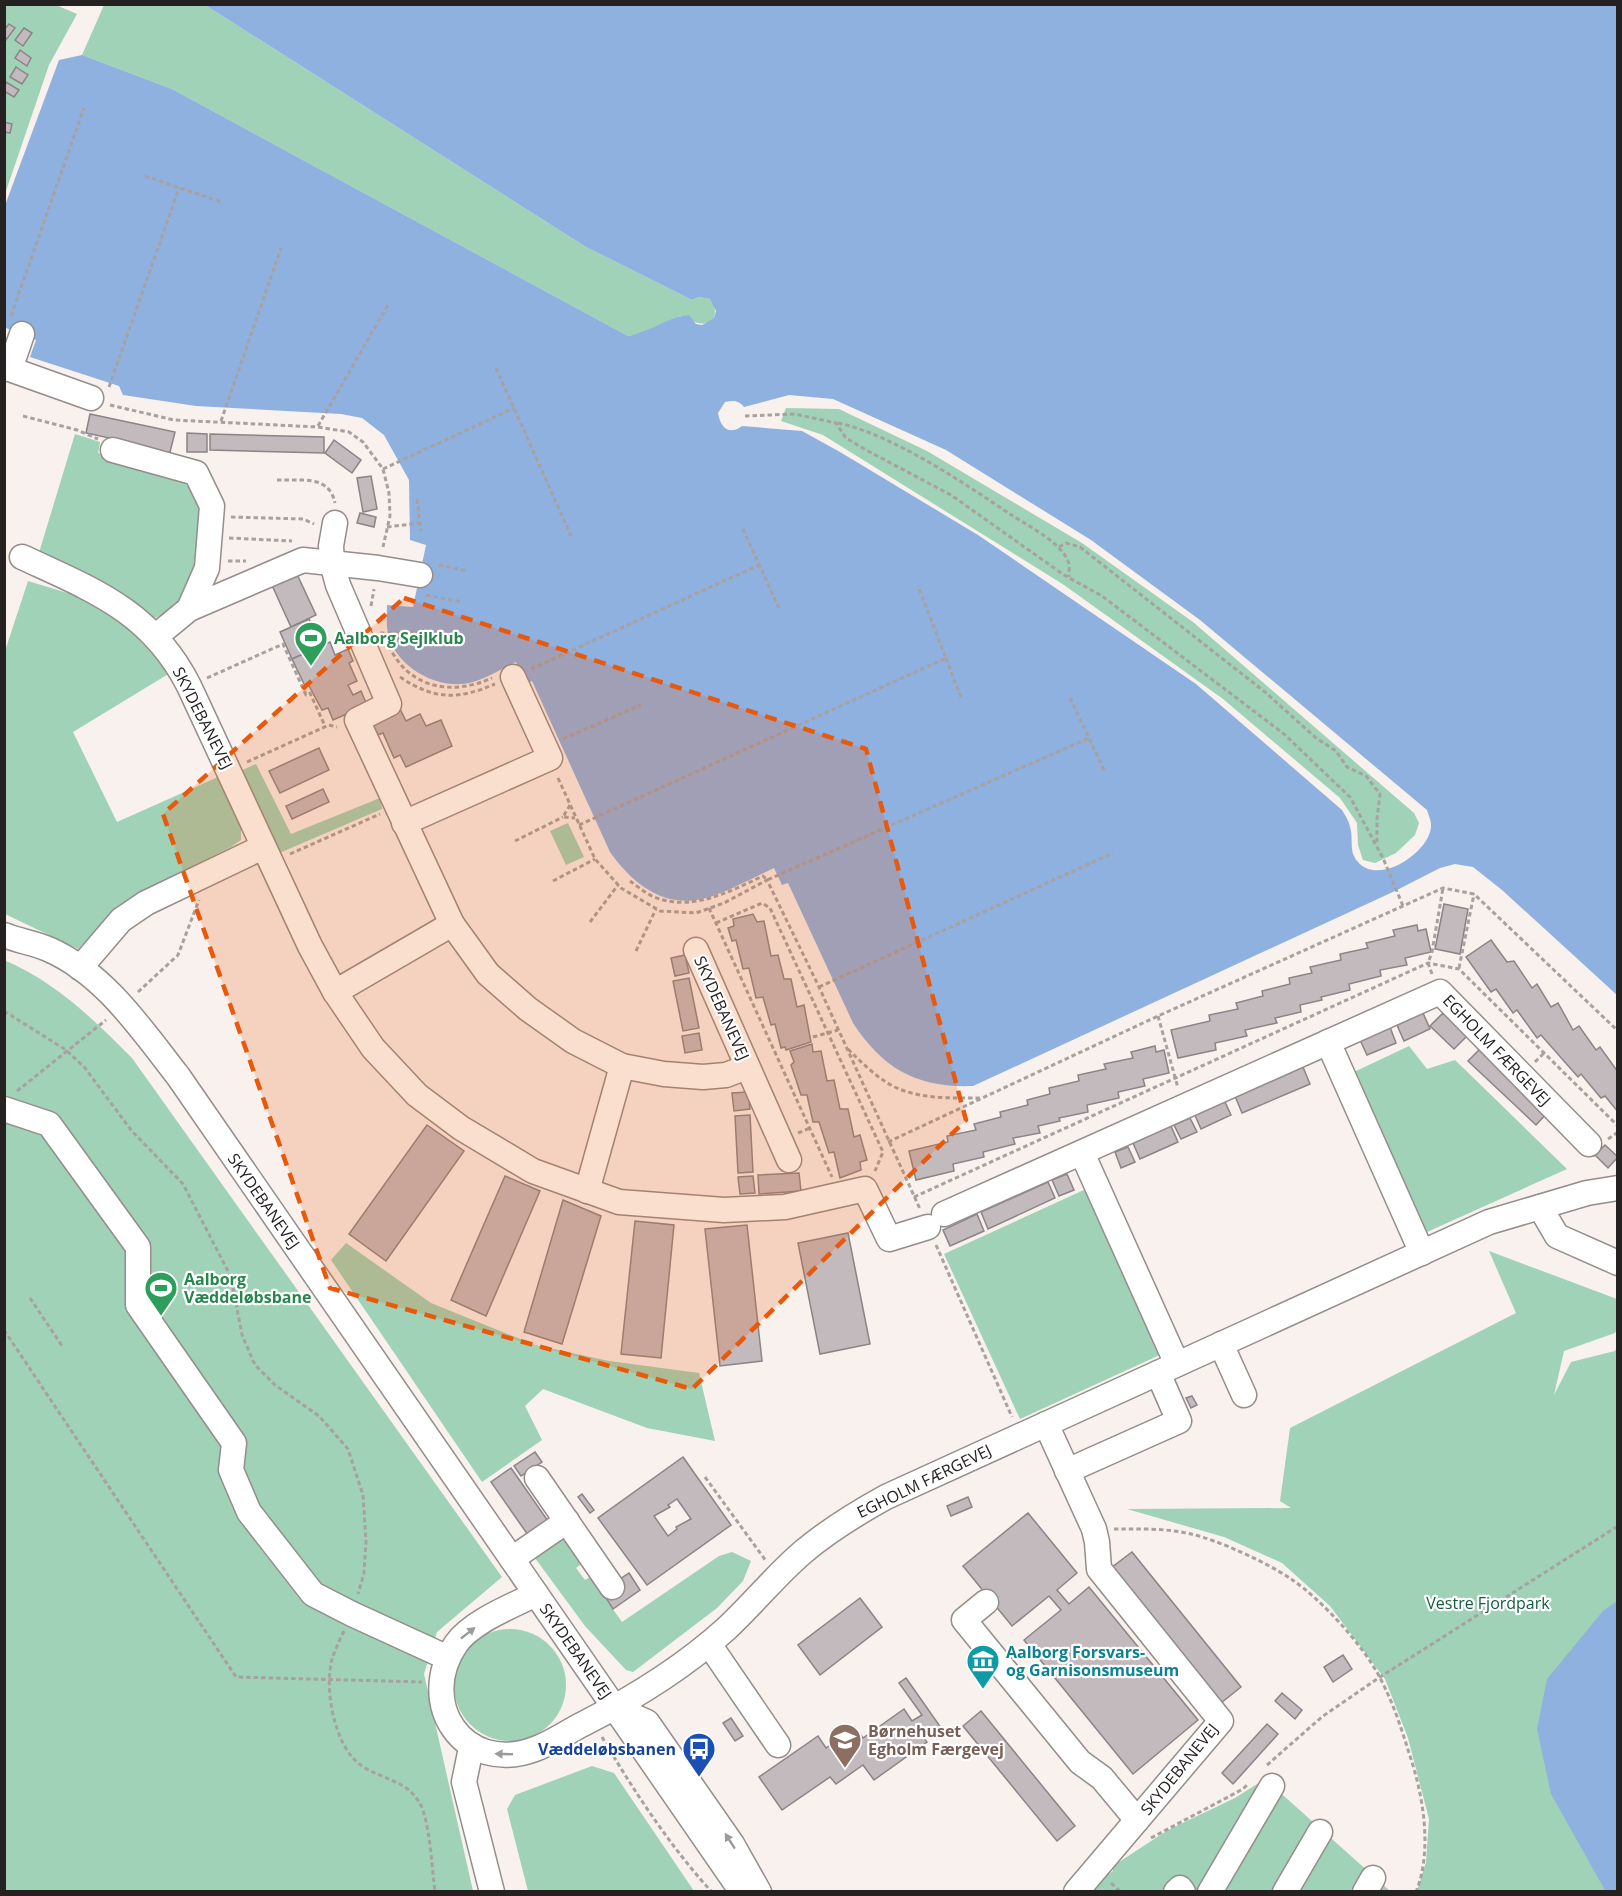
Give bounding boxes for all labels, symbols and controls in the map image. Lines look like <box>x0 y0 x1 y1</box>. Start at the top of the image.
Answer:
sports icon: Aalborg Sejlklub <box>293 620 329 667</box>
place label: Aalborg Sejlklub <box>334 627 464 649</box>
street label: SKYDEBANEVEJ <box>168 663 238 773</box>
street label: SKYDEBANEVEJ <box>689 952 755 1064</box>
street label: EGHOLM FÆRGEVEJ <box>1438 990 1556 1110</box>
street label: SKYDEBANEVEJ <box>223 1149 305 1253</box>
place label: Aalborg Væddeløbsbane <box>184 1268 311 1308</box>
sports icon: Aalborg Væddeløbsbane <box>143 1270 179 1317</box>
street label: EGHOLM FÆRGEVEJ <box>853 1439 995 1523</box>
park label: Vestre Fjordpark <box>1426 1592 1550 1614</box>
street label: SKYDEBANEVEJ <box>535 1599 617 1703</box>
one-way arrow <box>461 1627 476 1639</box>
place label: Aalborg Forsvars- og Garnisonsmuseum <box>1006 1641 1179 1681</box>
museum icon: Aalborg Forsvars- og Garnisonsmuseum <box>965 1643 1001 1690</box>
street label: SKYDEBANEVEJ <box>1135 1719 1223 1819</box>
place label: Børnehuset Egholm Færgevej <box>868 1720 1004 1760</box>
school or university icon: Børnehuset Egholm Færgevej <box>827 1722 863 1769</box>
bus stop icon: Væddeløbsbanen <box>681 1731 717 1778</box>
place label: Væddeløbsbanen <box>538 1738 676 1760</box>
one-way arrow <box>494 1750 513 1759</box>
one-way arrow <box>724 1833 735 1849</box>

